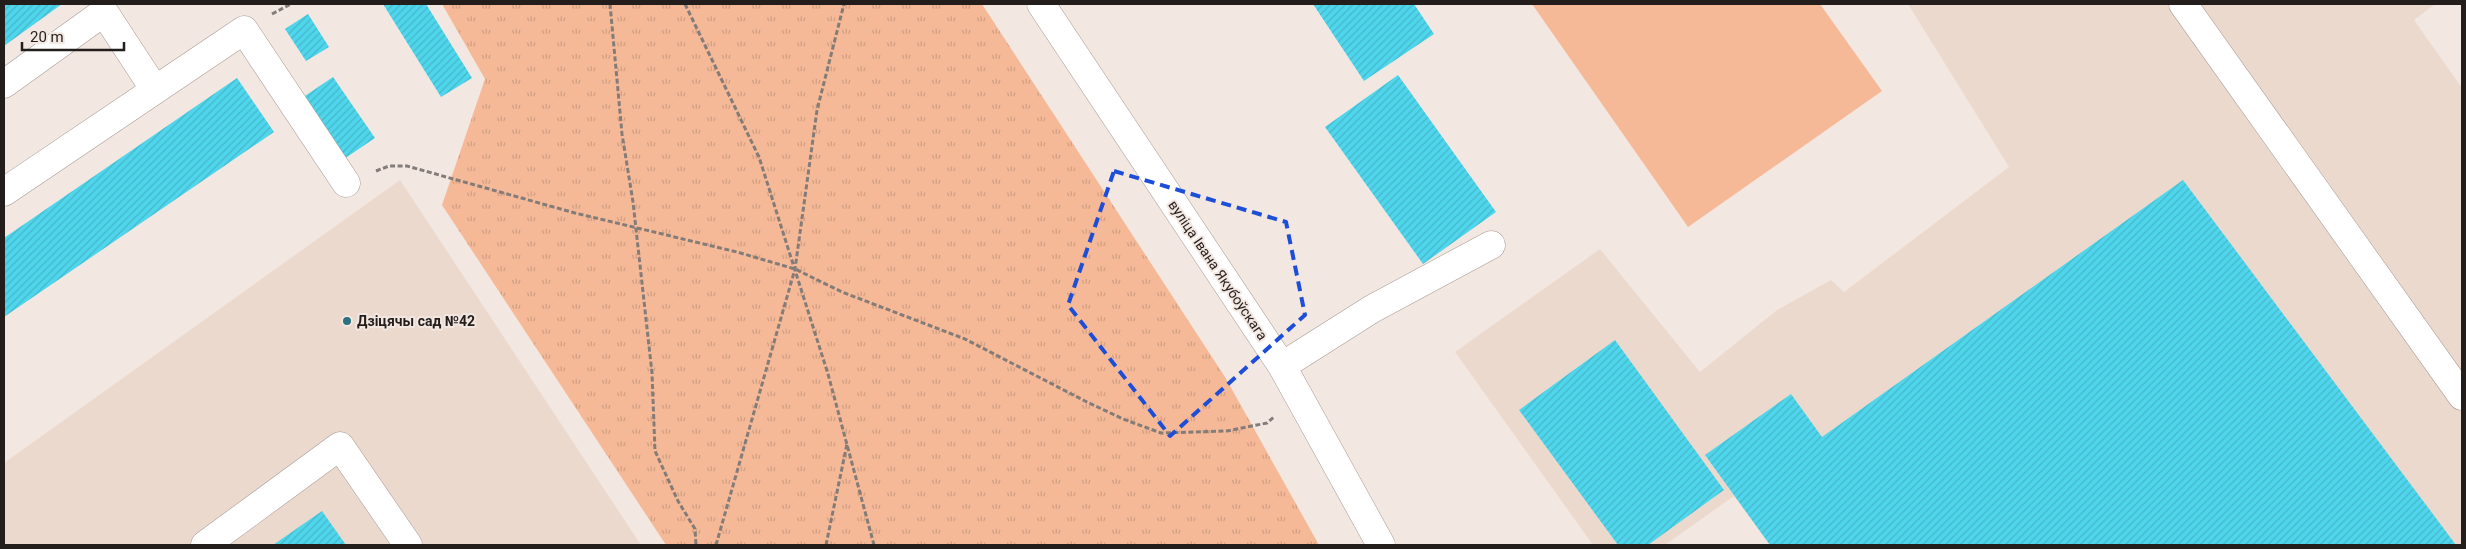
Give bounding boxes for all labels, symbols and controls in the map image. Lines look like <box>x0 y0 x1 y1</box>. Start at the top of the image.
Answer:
scale bar <box>22 20 125 52</box>
text: 20 m <box>30 28 64 46</box>
street label: вуліца Івана Якубоўскага <box>1165 197 1271 343</box>
place label: Дзіцячы сад №42 <box>357 313 475 329</box>
marker: Дзіцячы сад №42 <box>341 315 353 327</box>

